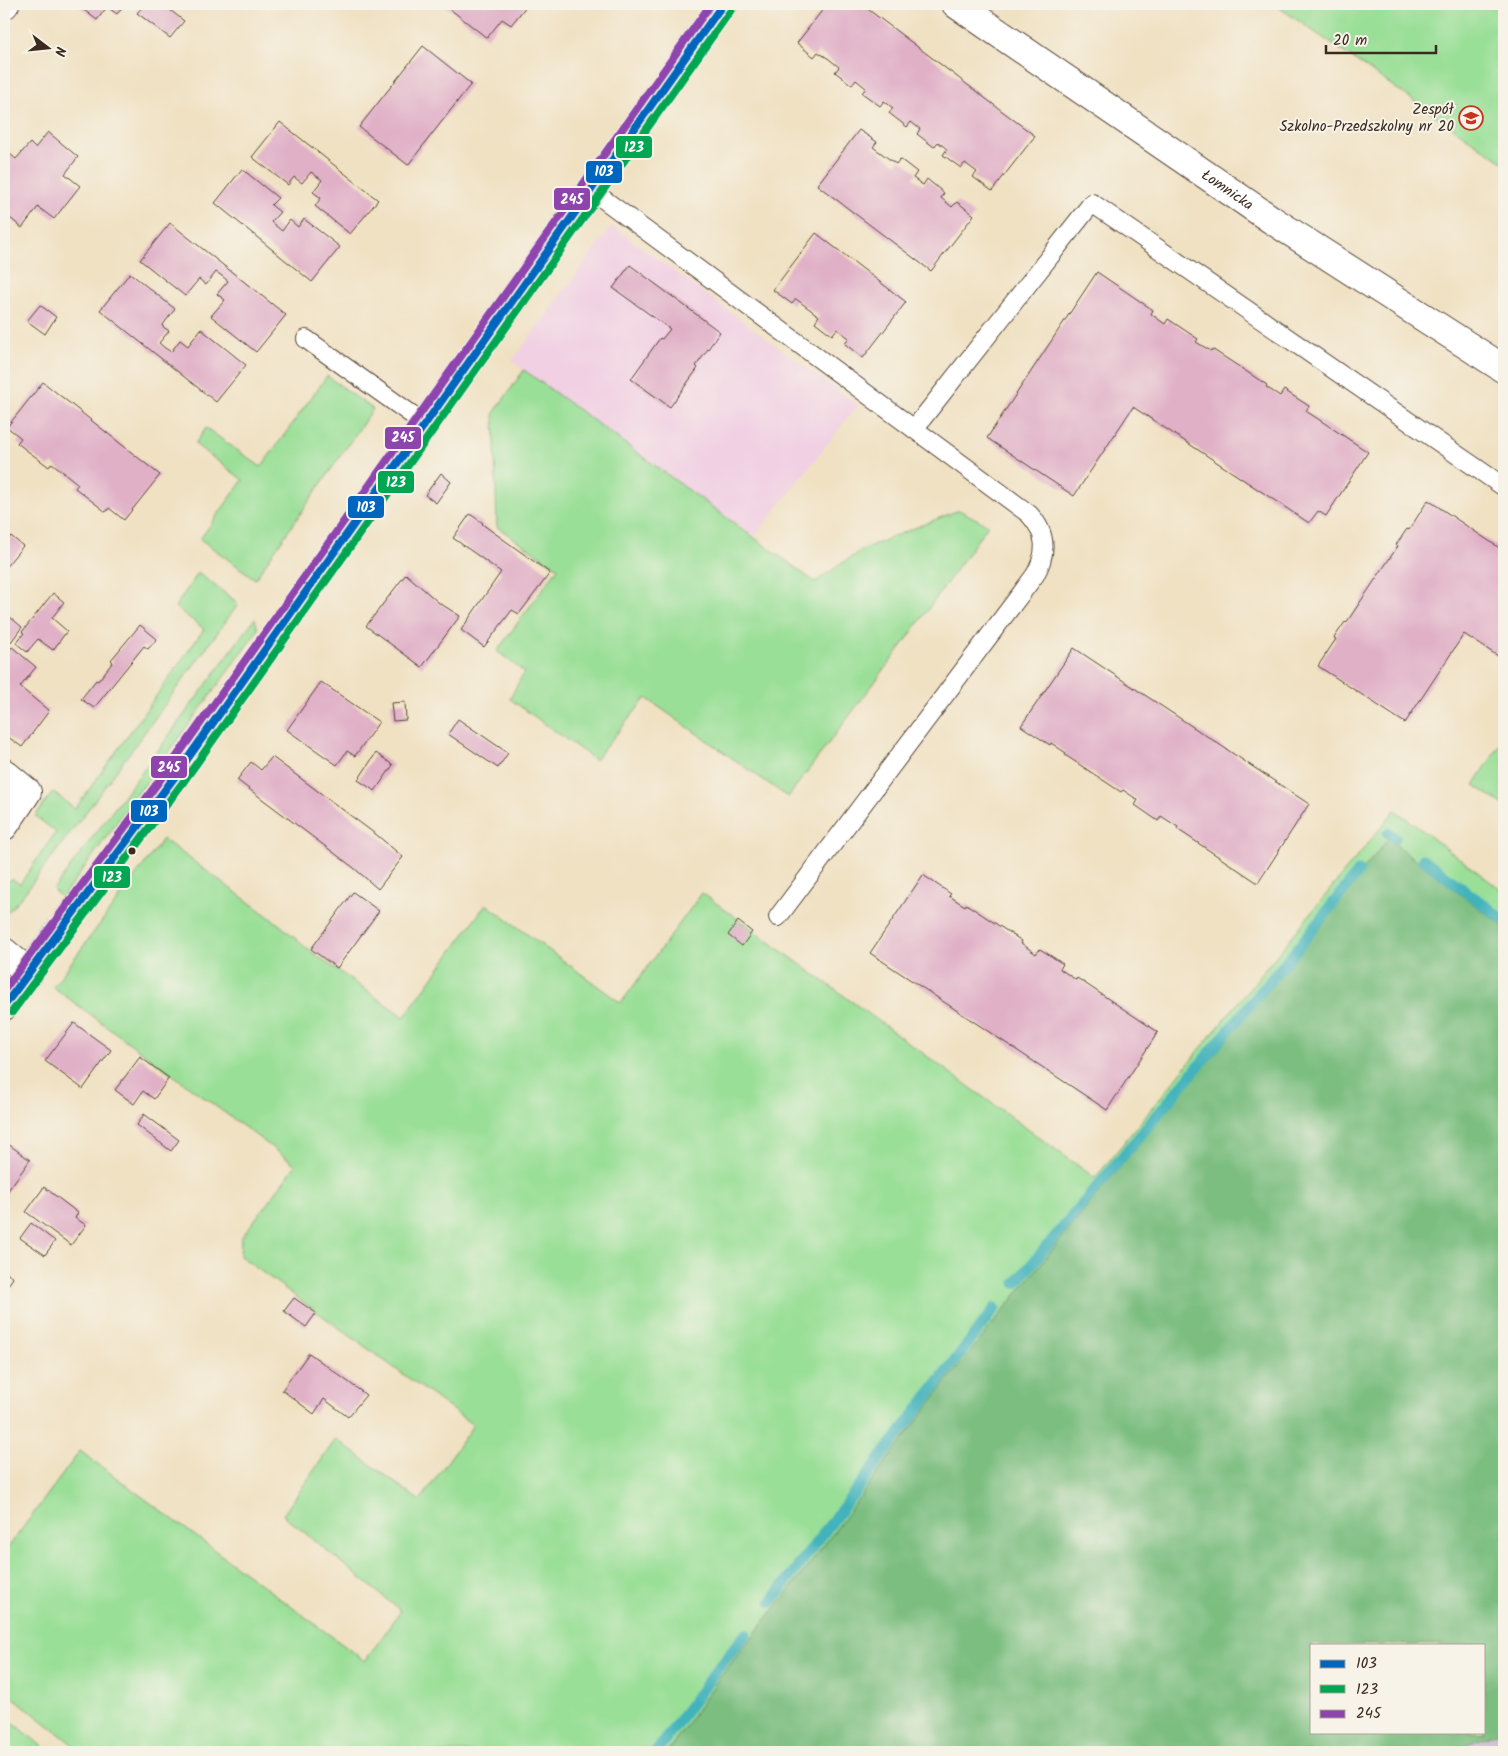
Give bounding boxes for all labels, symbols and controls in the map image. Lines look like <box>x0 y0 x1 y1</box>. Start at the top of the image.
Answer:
north arrow <box>22 22 72 72</box>
scale bar <box>1326 22 1436 54</box>
text: 20 m <box>1333 29 1367 53</box>
text: N <box>48 44 71 59</box>
place label: Zespół Szkolno-Przedszkolny nr 20 <box>1280 98 1455 139</box>
school or university icon: Zespół Szkolno-Przedszkolny nr 20 <box>1458 105 1484 131</box>
line badge: 123 <box>615 135 653 159</box>
text: 123 <box>624 137 644 159</box>
line badge: 103 <box>585 160 623 184</box>
text: 103 <box>594 161 614 183</box>
street label: Łomnicka <box>1196 164 1258 217</box>
line badge: 245 <box>553 187 591 211</box>
text: 245 <box>561 189 585 211</box>
line badge: 245 <box>384 426 422 450</box>
text: 245 <box>392 427 416 449</box>
line badge: 123 <box>377 470 415 494</box>
text: 123 <box>386 472 406 494</box>
line badge: 103 <box>347 495 385 519</box>
text: 103 <box>356 497 376 519</box>
line badge: 245 <box>150 755 188 779</box>
text: 245 <box>158 757 182 779</box>
line badge: 103 <box>130 799 168 823</box>
text: 103 <box>139 801 159 823</box>
unlabelled marker <box>127 846 137 856</box>
line badge: 123 <box>93 865 131 889</box>
text: 123 <box>102 867 122 889</box>
legend <box>1310 1644 1486 1734</box>
text: 103 <box>1356 1652 1377 1676</box>
text: 123 <box>1356 1678 1378 1702</box>
text: 245 <box>1356 1702 1382 1726</box>

